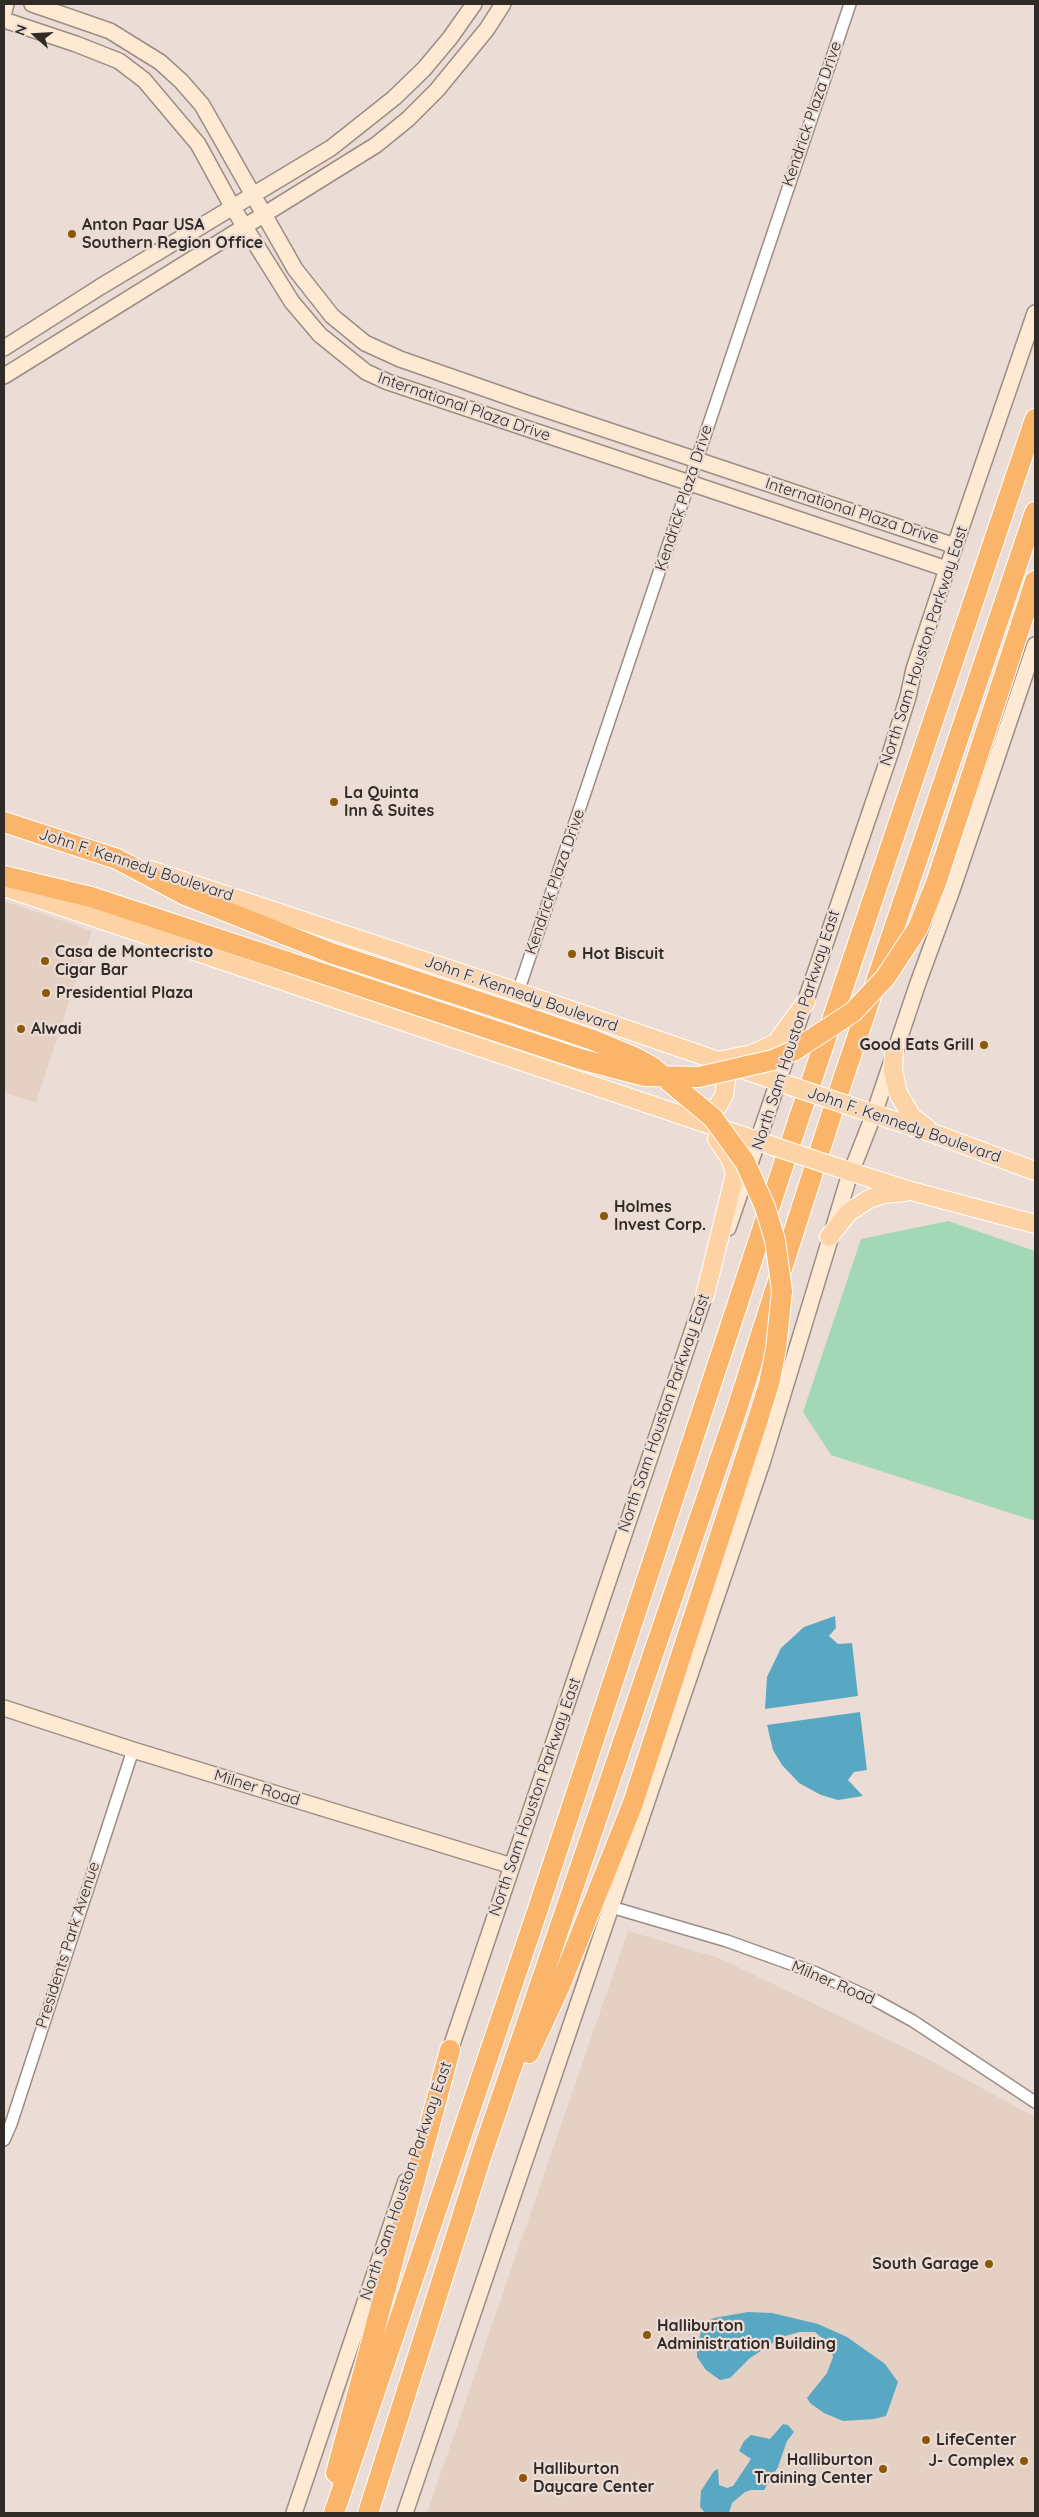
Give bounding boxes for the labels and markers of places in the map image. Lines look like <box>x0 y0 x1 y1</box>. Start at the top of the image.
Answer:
place label: Anton Paar USA Southern Region Office <box>82 215 263 253</box>
marker: Anton Paar USA Southern Region Office <box>66 228 78 240</box>
place label: La Quinta Inn & Suites <box>344 783 434 821</box>
marker: La Quinta Inn & Suites <box>328 796 340 808</box>
place label: Casa de Montecristo Cigar Bar <box>55 942 213 980</box>
place label: Hot Biscuit <box>582 944 665 964</box>
marker: Hot Biscuit <box>566 948 578 960</box>
marker: Casa de Montecristo Cigar Bar <box>39 955 51 967</box>
place label: Presidential Plaza <box>56 983 193 1003</box>
marker: Presidential Plaza <box>40 987 52 999</box>
place label: Alwadi <box>31 1019 82 1039</box>
marker: Alwadi <box>15 1023 27 1035</box>
place label: Good Eats Grill <box>860 1035 974 1055</box>
marker: Good Eats Grill <box>978 1039 990 1051</box>
place label: Holmes Invest Corp. <box>614 1197 706 1235</box>
marker: Holmes Invest Corp. <box>598 1210 610 1222</box>
place label: South Garage <box>872 2254 979 2274</box>
marker: South Garage <box>983 2258 995 2270</box>
place label: Halliburton Administration Building <box>657 2316 836 2354</box>
marker: Halliburton Administration Building <box>641 2329 653 2341</box>
place label: LifeCenter <box>936 2430 1017 2450</box>
marker: LifeCenter <box>920 2434 932 2446</box>
place label: Halliburton Training Center <box>754 2450 873 2488</box>
place label: J- Complex <box>928 2451 1014 2471</box>
marker: J- Complex <box>1018 2455 1030 2467</box>
place label: Halliburton Daycare Center <box>533 2459 655 2497</box>
marker: Halliburton Training Center <box>877 2463 889 2475</box>
marker: Halliburton Daycare Center <box>517 2472 529 2484</box>

